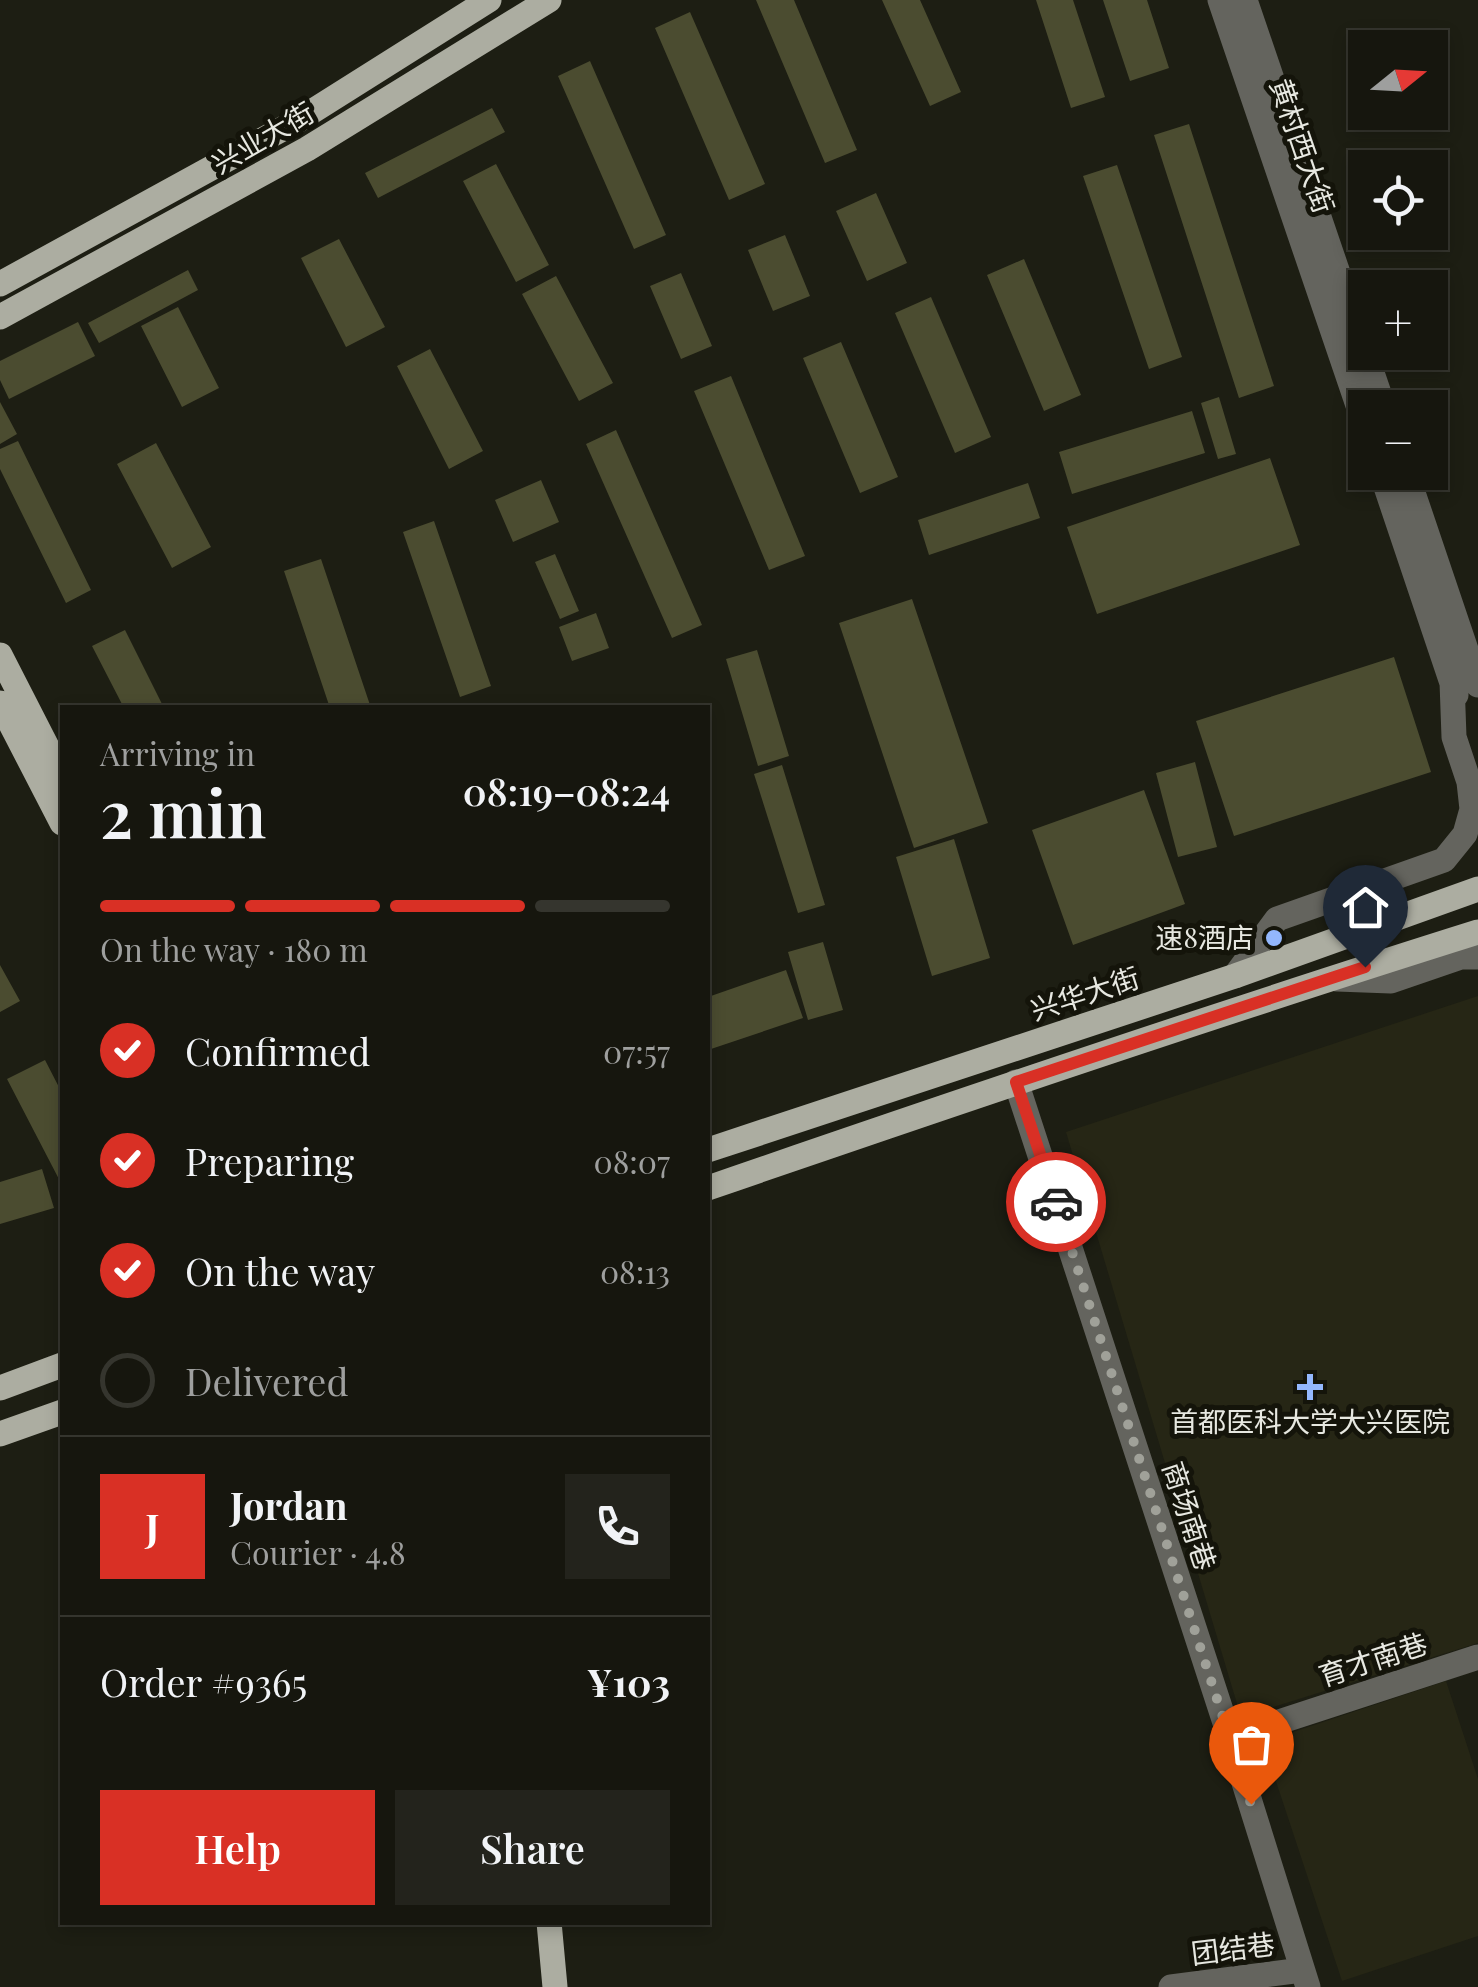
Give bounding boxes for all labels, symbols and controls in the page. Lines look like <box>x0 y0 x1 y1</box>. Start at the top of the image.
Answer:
north arrow <box>1348 30 1448 130</box>
map controls <box>1348 30 1448 490</box>
street label: 黄村西大街 <box>1263 73 1344 218</box>
street label: 兴业大街 <box>204 93 320 181</box>
button: locate <box>1348 150 1448 250</box>
button: + <box>1348 270 1448 370</box>
button: − <box>1348 390 1448 490</box>
text: Arriving in <box>100 731 255 774</box>
text: 08:19–08:24 <box>463 765 670 816</box>
text: 2 min <box>100 768 266 854</box>
pin <box>1323 865 1408 968</box>
icon: home <box>1338 880 1393 935</box>
place label: 速8酒店 <box>1155 918 1254 955</box>
text: On the way · 180 m <box>100 927 368 970</box>
marker: 速8酒店 <box>1263 927 1285 949</box>
street label: 兴华大街 <box>1026 958 1144 1027</box>
icon: check <box>100 1023 155 1078</box>
text: Confirmed <box>185 1025 370 1076</box>
text: 07:57 <box>603 1029 670 1072</box>
icon: check <box>100 1133 155 1188</box>
text: Preparing <box>185 1135 354 1186</box>
text: 08:07 <box>593 1139 670 1182</box>
courier <box>1006 1152 1106 1252</box>
icon: car <box>1029 1175 1084 1230</box>
icon: check <box>100 1243 155 1298</box>
text: On the way <box>185 1245 375 1296</box>
text: 08:13 <box>600 1249 670 1292</box>
text: Delivered <box>185 1355 349 1406</box>
marker: 首都医科大学大兴医院 <box>1297 1374 1323 1400</box>
place label: 首都医科大学大兴医院 <box>1170 1402 1450 1439</box>
street label: 商场南巷 <box>1156 1457 1225 1575</box>
button: phone <box>565 1474 670 1579</box>
text: Jordan <box>230 1479 348 1530</box>
text: J <box>146 1501 159 1552</box>
text: Courier · 4.8 <box>230 1530 406 1573</box>
street label: 育才南巷 <box>1314 1624 1432 1693</box>
text: Order #9365 <box>100 1656 307 1707</box>
text: ¥103 <box>587 1656 670 1707</box>
pin <box>1209 1702 1294 1805</box>
icon: bag <box>1224 1717 1279 1772</box>
button: Help <box>100 1790 375 1905</box>
button: Share <box>395 1790 670 1905</box>
street label: 团结巷 <box>1189 1924 1277 1971</box>

